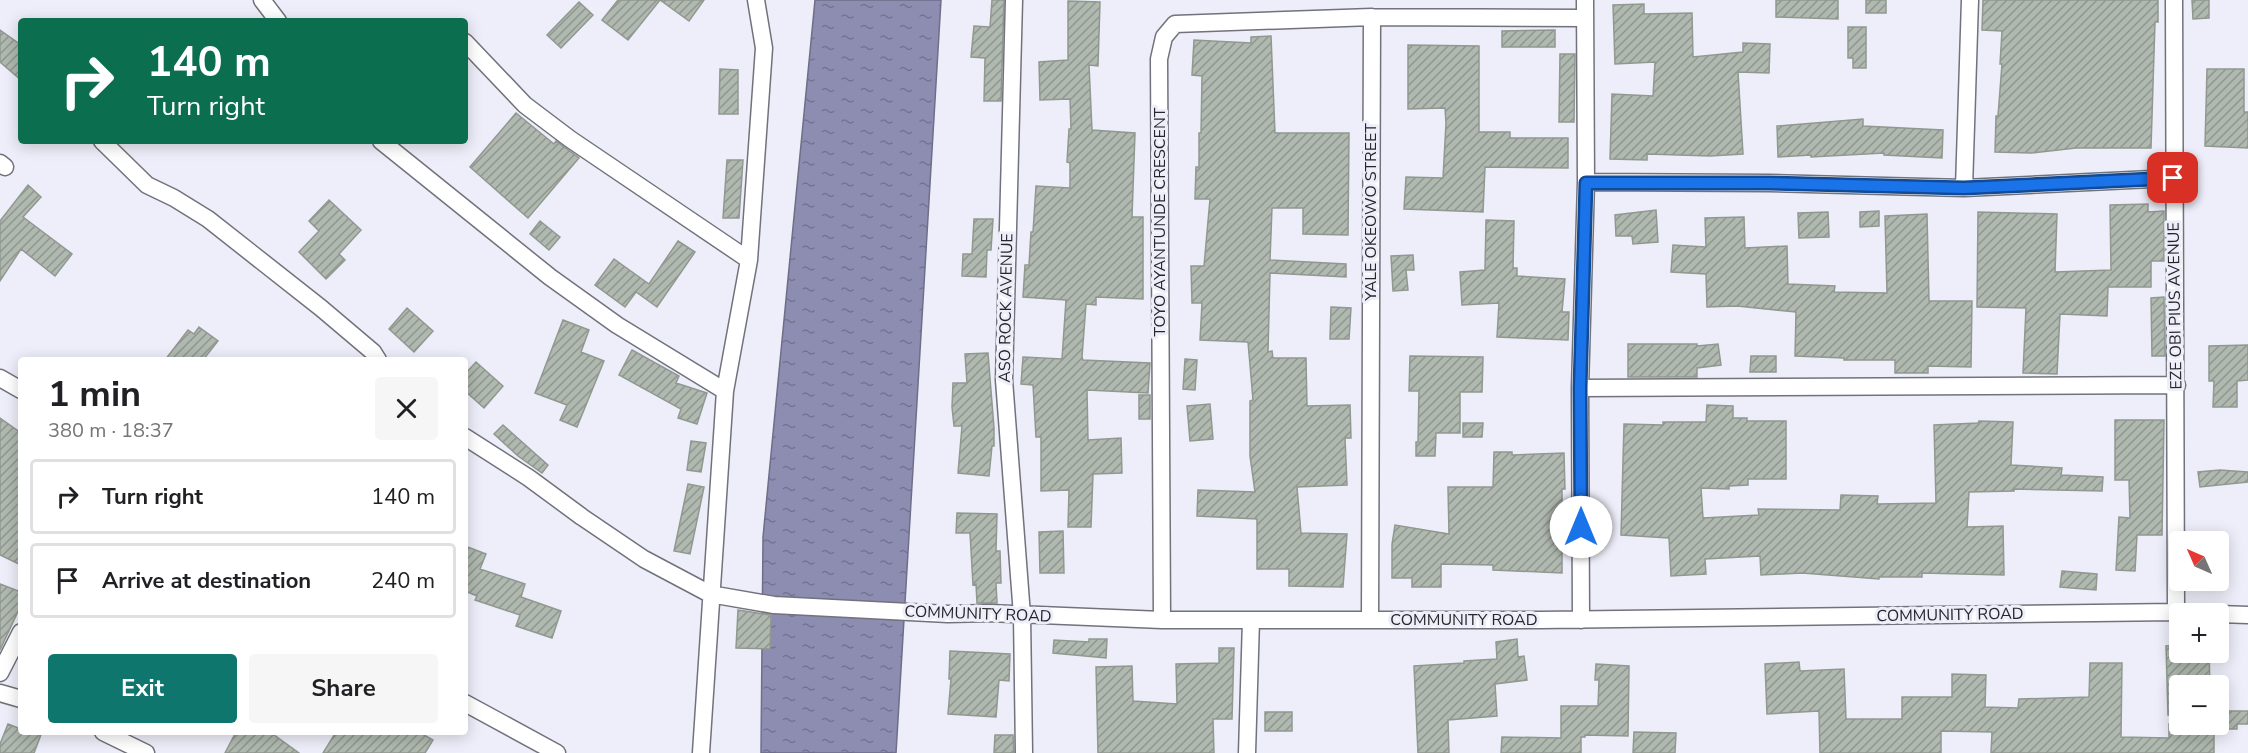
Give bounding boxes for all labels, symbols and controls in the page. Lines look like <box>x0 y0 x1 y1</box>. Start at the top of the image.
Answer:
text: 140 m <box>147 34 271 91</box>
icon: right <box>48 42 126 120</box>
text: Turn right <box>147 88 265 125</box>
street label: TOYO AYANTUNDE CRESCENT <box>1149 107 1171 336</box>
street label: YALE OKEOWO STREET <box>1360 123 1382 302</box>
pin <box>2147 152 2198 203</box>
icon: arrive <box>2156 161 2189 194</box>
street label: EZE OBI PIUS AVENUE <box>2163 222 2187 390</box>
street label: ASO ROCK AVENUE <box>994 233 1018 383</box>
text: 1 min <box>48 370 141 419</box>
button: close <box>375 377 438 440</box>
text: 380 m · 18:37 <box>48 417 174 444</box>
icon: right <box>51 480 84 513</box>
text: Turn right <box>102 482 203 512</box>
text: 140 m <box>371 482 435 512</box>
position arrow <box>1549 495 1613 559</box>
north arrow <box>2169 531 2229 591</box>
map controls <box>2169 531 2229 735</box>
icon: arrive <box>51 564 84 597</box>
text: Arrive at destination <box>102 566 311 596</box>
text: 240 m <box>371 566 435 596</box>
street label: COMMUNITY ROAD <box>904 600 1052 628</box>
street label: COMMUNITY ROAD <box>1876 603 2024 627</box>
button: + <box>2169 603 2229 663</box>
street label: COMMUNITY ROAD <box>1390 609 1538 631</box>
button: Exit <box>48 654 237 723</box>
button: Share <box>249 654 438 723</box>
button: − <box>2169 675 2229 735</box>

